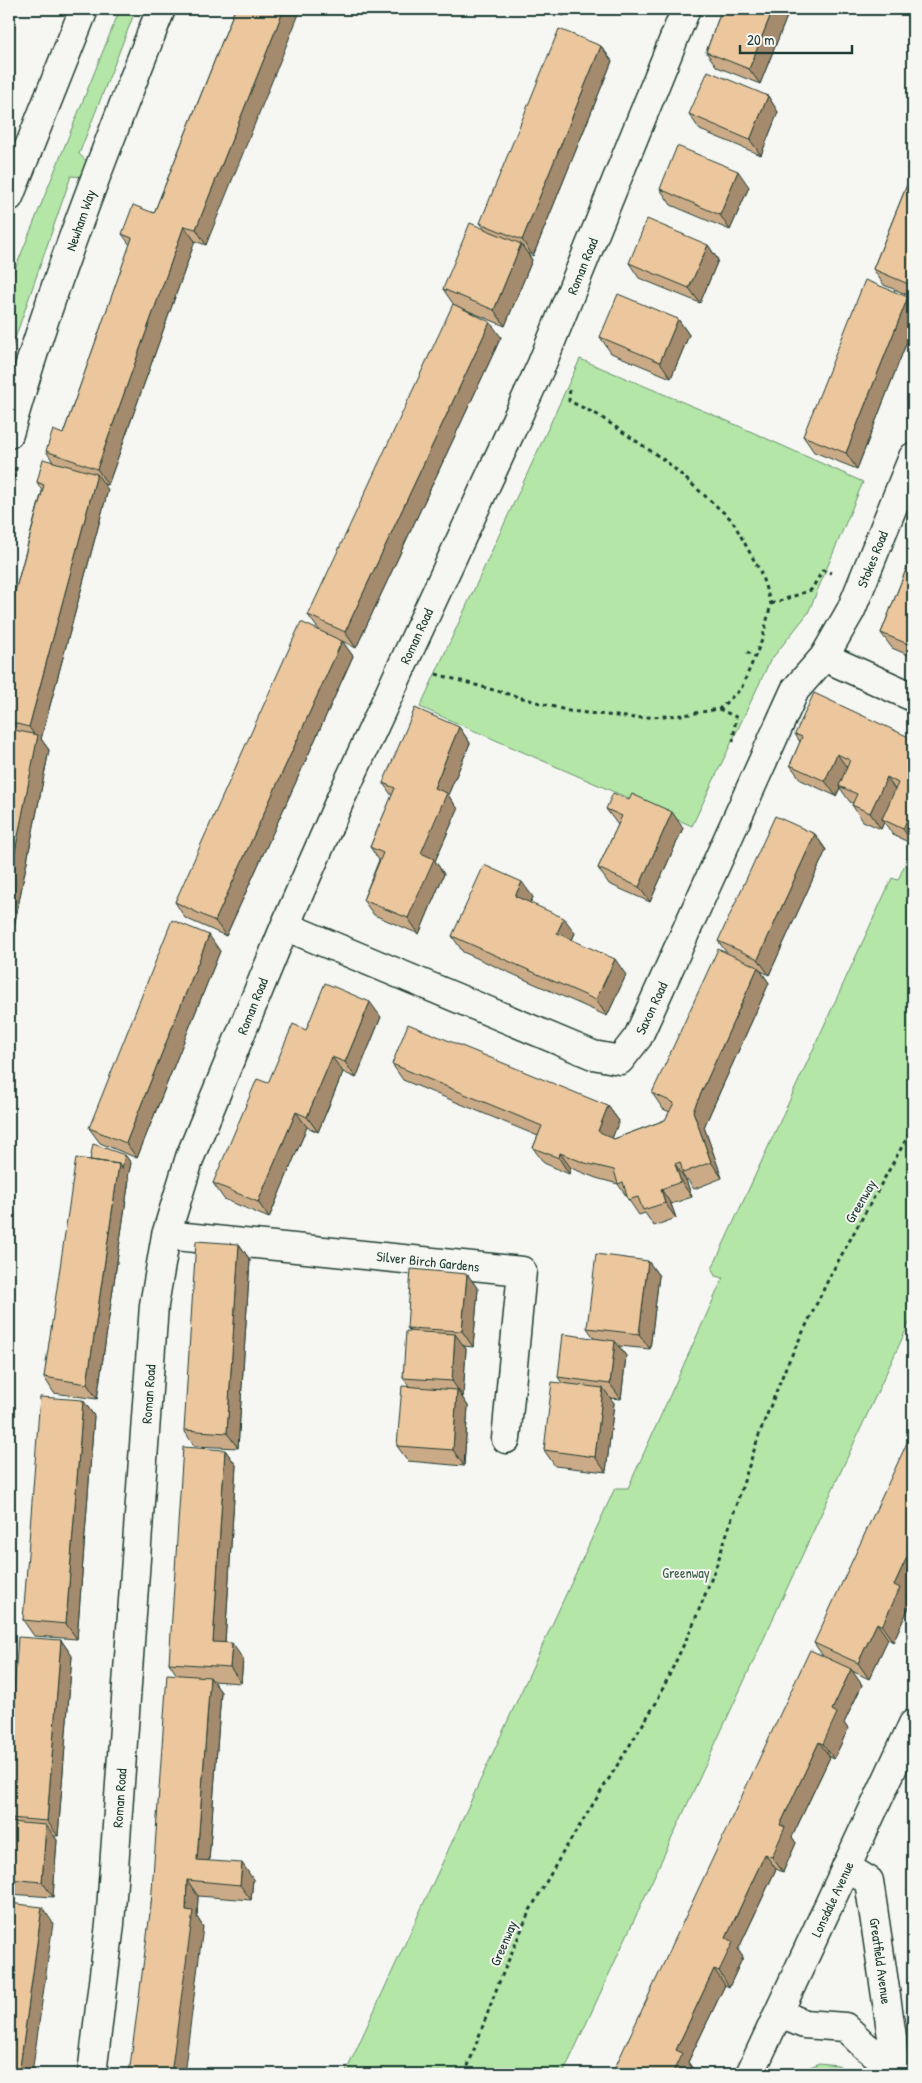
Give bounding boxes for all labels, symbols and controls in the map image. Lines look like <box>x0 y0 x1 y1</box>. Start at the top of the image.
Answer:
scale bar <box>740 22 852 54</box>
text: 20 m <box>747 29 774 50</box>
street label: Newham Way <box>61 187 100 254</box>
street label: Roman Road <box>562 234 602 297</box>
street label: Stokes Road <box>852 527 892 590</box>
street label: Roman Road <box>395 605 437 667</box>
street label: Roman Road <box>232 974 272 1037</box>
street label: Saxon Road <box>630 978 672 1038</box>
street label: Greenway <box>840 1176 881 1227</box>
street label: Silver Birch Gardens <box>376 1246 480 1276</box>
street label: Roman Road <box>136 1363 160 1424</box>
park label: Greenway <box>662 1563 710 1583</box>
street label: Roman Road <box>107 1767 131 1828</box>
street label: Lonsdale Avenue <box>806 1858 858 1940</box>
street label: Greenway <box>485 1917 522 1969</box>
street label: Greatfield Avenue <box>866 1917 897 2006</box>

